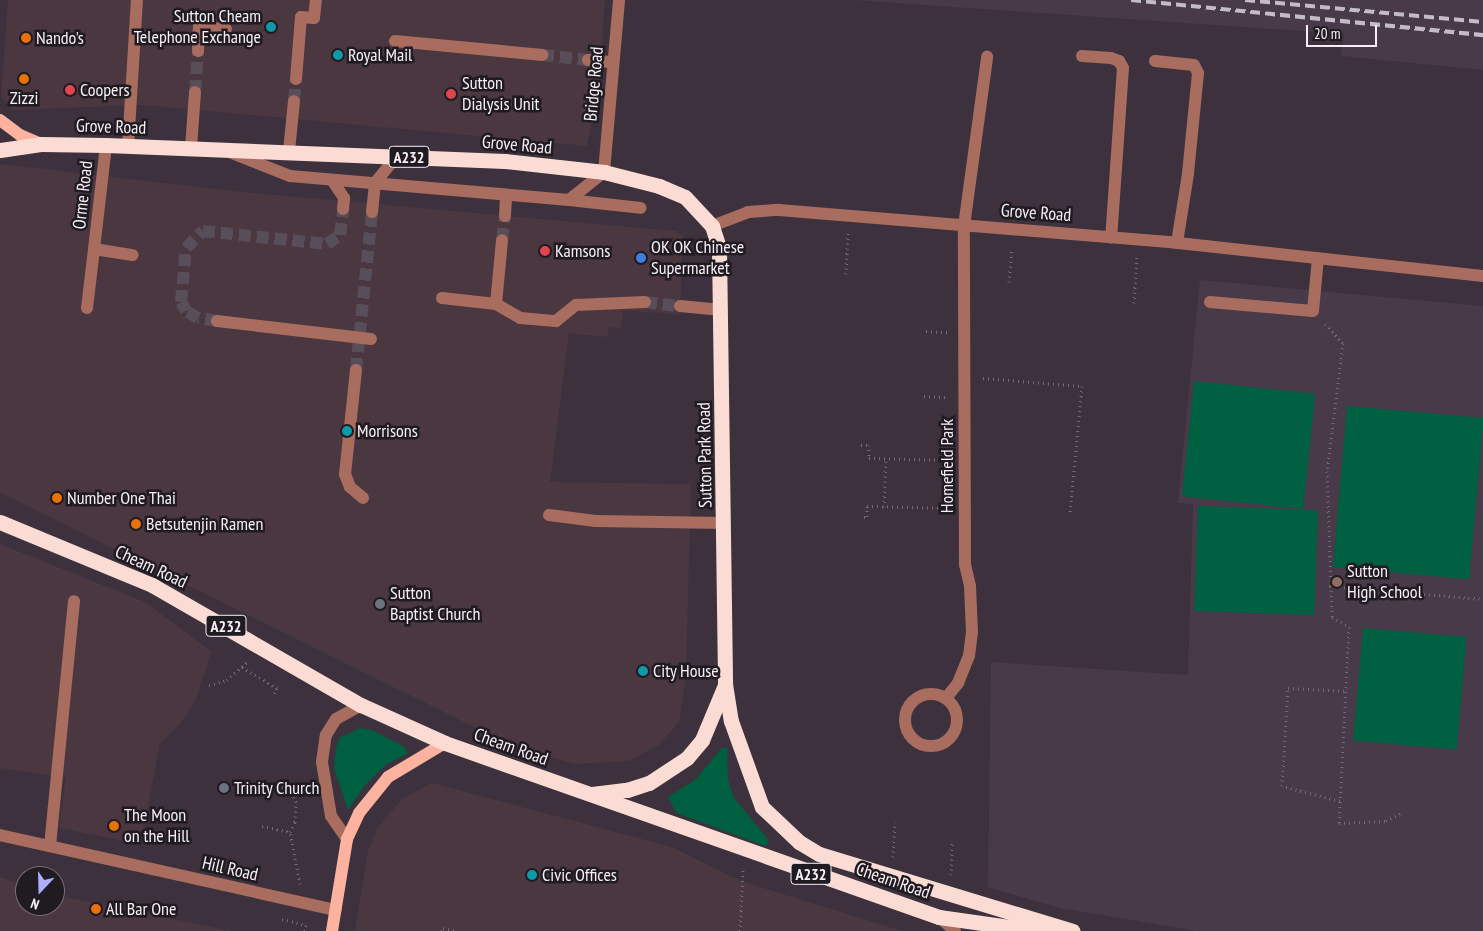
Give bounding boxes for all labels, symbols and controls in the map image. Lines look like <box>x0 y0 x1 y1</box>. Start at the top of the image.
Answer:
place label: Sutton Cheam Telephone Exchange <box>134 6 261 48</box>
scale bar <box>1308 15 1379 47</box>
marker: Sutton Cheam Telephone Exchange <box>265 21 277 33</box>
text: 20 m <box>1314 24 1340 43</box>
place label: Nando's <box>36 27 84 49</box>
marker: Nando's <box>20 32 32 44</box>
place label: Royal Mail <box>348 44 412 66</box>
street label: Bridge Road <box>580 46 608 122</box>
marker: Royal Mail <box>332 49 344 61</box>
marker: Zizzi <box>18 73 30 85</box>
place label: Sutton Dialysis Unit <box>462 73 540 116</box>
place label: Coopers <box>80 79 130 101</box>
marker: Coopers <box>64 84 76 96</box>
place label: Zizzi <box>10 87 38 109</box>
marker: Sutton Dialysis Unit <box>444 87 458 101</box>
street label: Grove Road <box>75 115 147 139</box>
street label: Grove Road <box>481 131 553 159</box>
road number: A232 <box>388 144 430 170</box>
street label: Orme Road <box>69 160 97 230</box>
street label: Grove Road <box>1000 200 1072 226</box>
place label: OK OK Chinese Supermarket <box>651 237 745 280</box>
place label: Kamsons <box>555 240 610 262</box>
marker: Kamsons <box>539 245 551 257</box>
marker: OK OK Chinese Supermarket <box>635 252 647 264</box>
street label: Sutton Park Road <box>693 402 717 508</box>
street label: Homefield Park <box>936 419 958 513</box>
place label: Morrisons <box>357 420 418 442</box>
marker: Morrisons <box>341 425 353 437</box>
place label: Number One Thai <box>67 487 176 509</box>
marker: Number One Thai <box>51 492 63 504</box>
place label: Betsutenjin Ramen <box>146 513 263 535</box>
marker: Betsutenjin Ramen <box>130 518 142 530</box>
street label: Cheam Road <box>112 541 190 593</box>
place label: Sutton High School <box>1347 561 1422 604</box>
marker: Sutton High School <box>1331 576 1343 588</box>
place label: Sutton Baptist Church <box>390 583 480 626</box>
marker: Sutton Baptist Church <box>374 598 386 610</box>
road number: A232 <box>205 612 247 640</box>
place label: City House <box>653 660 719 682</box>
marker: City House <box>637 665 649 677</box>
street label: Cheam Road <box>471 724 551 770</box>
place label: Trinity Church <box>234 777 320 799</box>
marker: Trinity Church <box>218 782 230 794</box>
place label: The Moon on the Hill <box>124 805 190 848</box>
marker: The Moon on the Hill <box>108 820 120 832</box>
street label: Hill Road <box>200 852 260 886</box>
street label: Cheam Road <box>853 858 933 904</box>
road number: A232 <box>790 861 832 888</box>
place label: Civic Offices <box>542 864 617 886</box>
north arrow <box>15 866 65 916</box>
marker: Civic Offices <box>526 869 538 881</box>
text: N <box>28 894 42 914</box>
place label: All Bar One <box>106 898 176 920</box>
marker: All Bar One <box>90 903 102 915</box>

